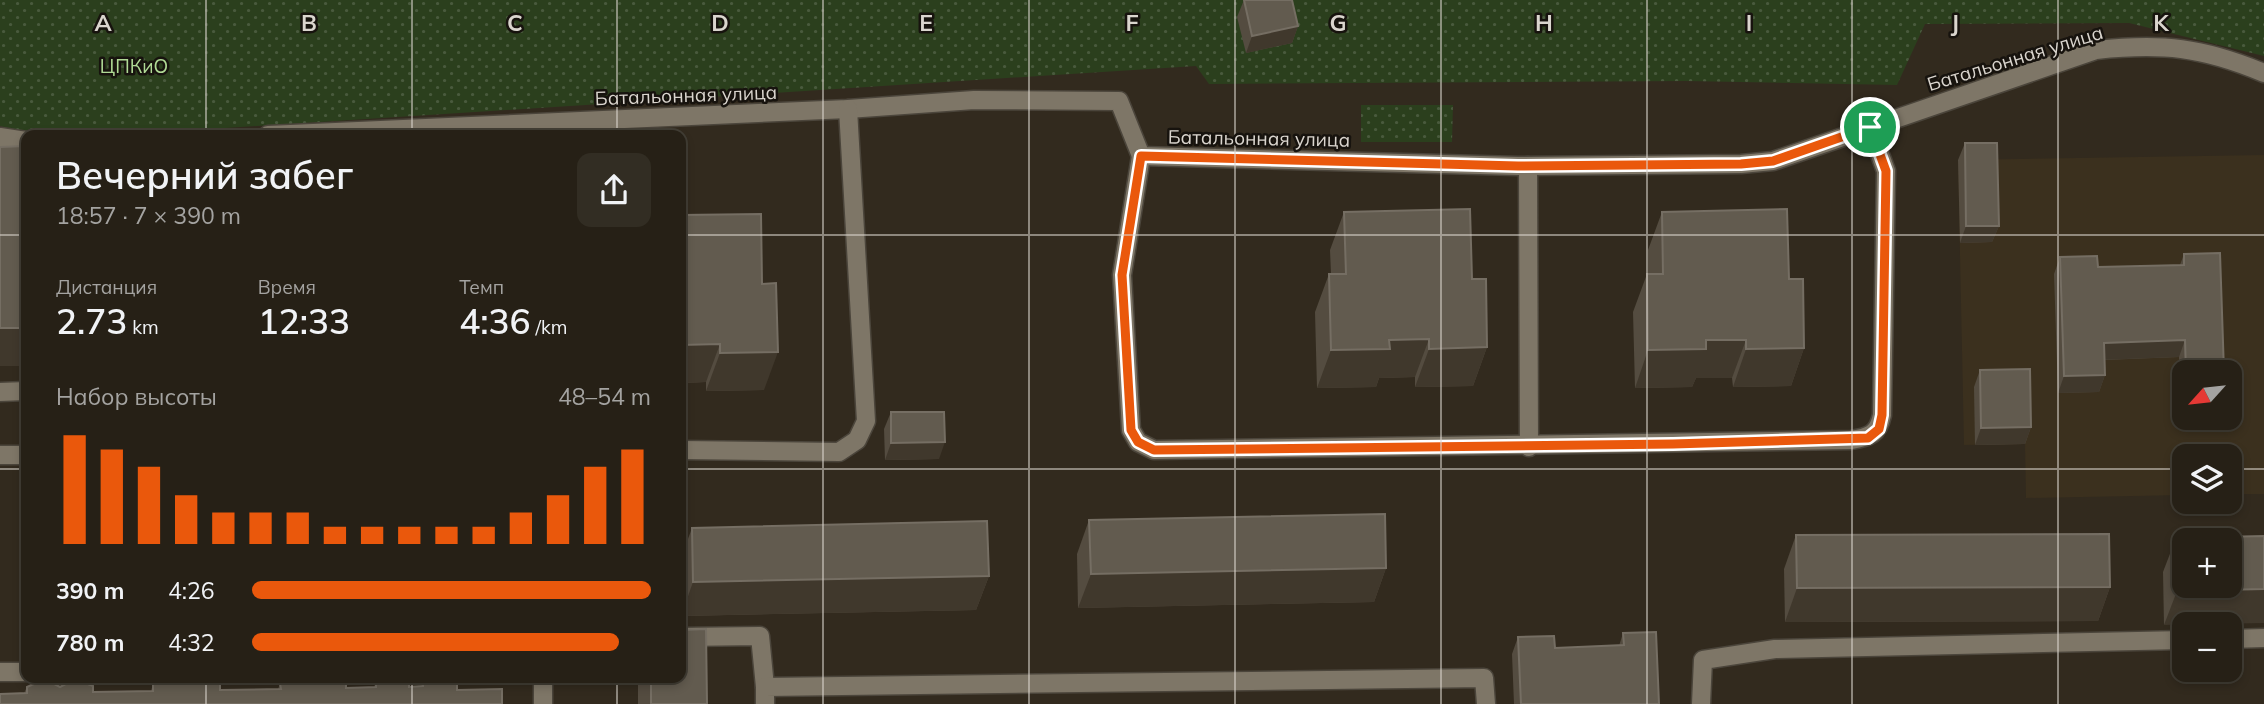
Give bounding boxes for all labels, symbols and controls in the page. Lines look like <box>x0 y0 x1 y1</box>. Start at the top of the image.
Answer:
text: A <box>94 8 112 37</box>
text: B <box>301 8 317 37</box>
text: C <box>507 8 523 37</box>
text: D <box>711 8 729 37</box>
text: E <box>919 8 933 37</box>
text: F <box>1125 8 1139 37</box>
text: G <box>1329 8 1347 37</box>
text: H <box>1535 8 1553 37</box>
text: I <box>1746 8 1752 37</box>
text: J <box>1951 8 1959 37</box>
text: K <box>2153 8 2170 37</box>
street label: Батальонная улица <box>1924 20 2106 96</box>
park label: ЦПКиО <box>100 54 168 78</box>
street label: Батальонная улица <box>594 80 778 110</box>
pin <box>1840 97 1900 157</box>
icon: arrive <box>1851 108 1889 146</box>
street label: Батальонная улица <box>1168 124 1350 152</box>
text: Вечерний забег <box>56 151 353 199</box>
button: share <box>577 153 651 227</box>
text: 18:57 · 7 × 390 m <box>56 201 241 230</box>
text: Дистанция <box>56 275 157 299</box>
text: Время <box>258 275 316 299</box>
text: Темп <box>459 275 504 299</box>
text: 2.73 <box>56 299 127 343</box>
text: 12:33 <box>258 299 350 343</box>
text: 4:36 <box>459 299 531 343</box>
text: km <box>127 315 159 339</box>
text: /km <box>531 315 567 339</box>
north arrow <box>2172 360 2242 430</box>
map controls <box>2172 360 2242 682</box>
text: Набор высоты <box>56 382 217 411</box>
text: 48–54 m <box>558 382 651 411</box>
button: layers <box>2172 444 2242 514</box>
button: + <box>2172 528 2242 598</box>
text: 390 m <box>56 576 124 605</box>
text: 4:26 <box>168 576 215 605</box>
button: − <box>2172 612 2242 682</box>
text: 780 m <box>56 628 124 657</box>
text: 4:32 <box>168 628 215 657</box>

